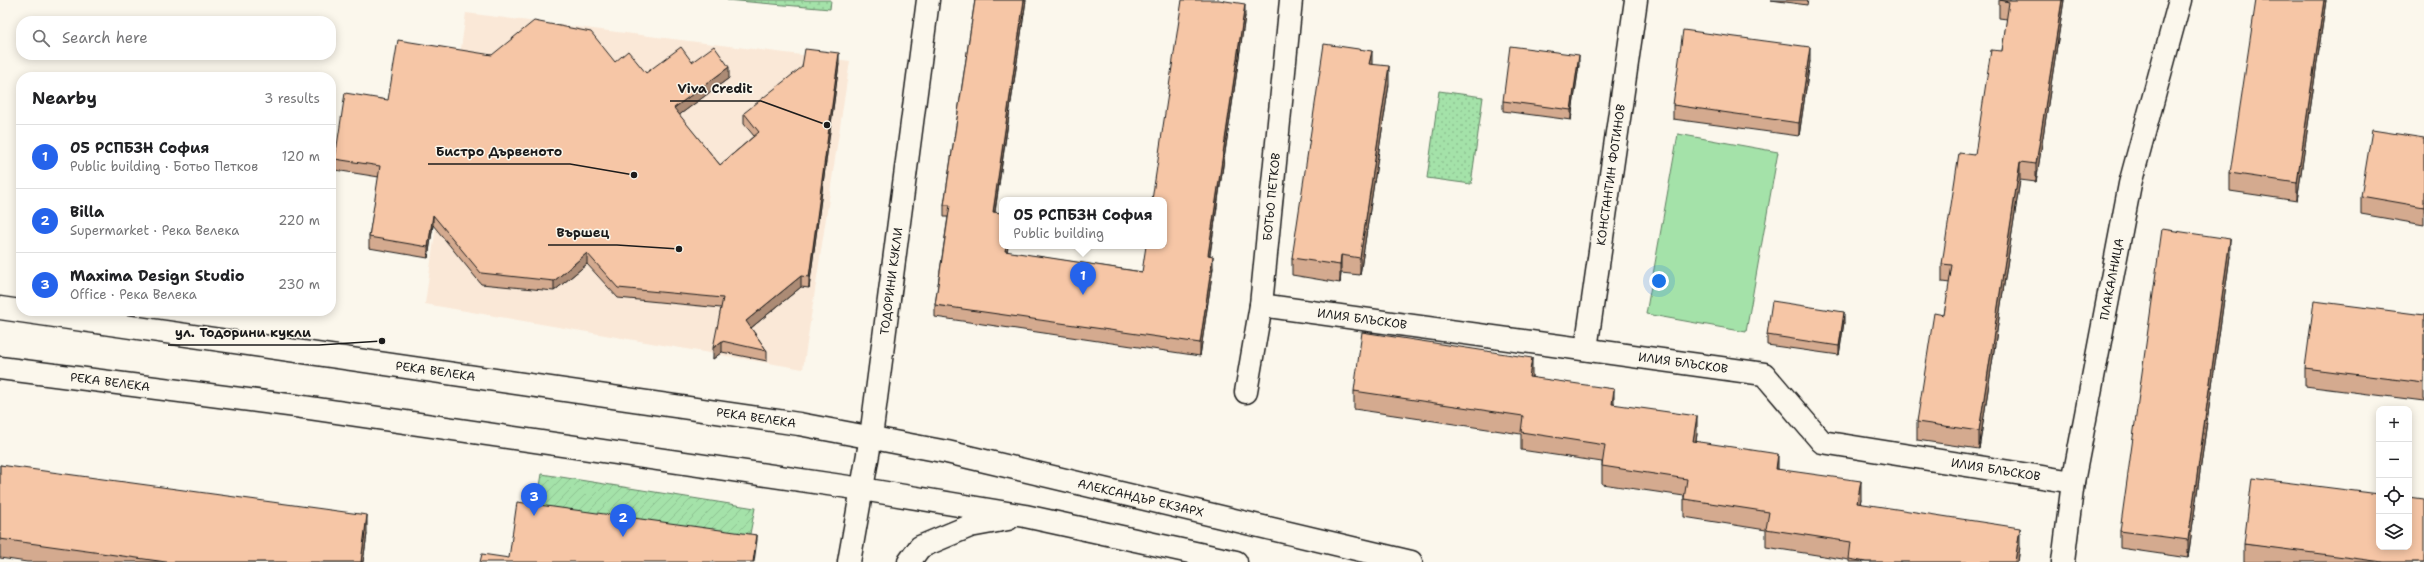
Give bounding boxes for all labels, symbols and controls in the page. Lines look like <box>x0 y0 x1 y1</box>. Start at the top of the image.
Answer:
search box <box>16 16 336 60</box>
icon: search <box>30 27 52 49</box>
text: Search here <box>62 28 148 48</box>
callout: Viva Credit <box>670 76 761 101</box>
text: Viva Credit <box>677 80 753 97</box>
text: Nearby <box>32 87 97 109</box>
text: 3 results <box>264 90 320 107</box>
street label: КОНСТАНТИН ФОТИНОВ <box>1593 103 1629 246</box>
text: 05 РСПБЗН София <box>70 138 209 158</box>
callout: Бистро Дървеното <box>428 139 570 164</box>
text: Бистро Дървеното <box>436 143 562 160</box>
text: 1 <box>42 148 48 165</box>
text: 120 m <box>282 148 320 165</box>
street label: БОТЬО ПЕТКОВ <box>1259 152 1284 242</box>
text: Public building · Ботьо Петков <box>70 158 258 175</box>
popup <box>999 197 1167 249</box>
text: Billa <box>70 202 104 222</box>
text: 05 РСПБЗН София <box>1013 205 1153 225</box>
text: 2 <box>40 212 50 229</box>
text: 220 m <box>278 212 320 229</box>
callout: Вършец <box>548 220 617 245</box>
text: Supermarket · Река Велека <box>70 222 239 239</box>
text: Вършец <box>557 224 610 241</box>
text: Public building <box>1013 225 1104 242</box>
street label: ТОДОРИНИ КУКЛИ <box>876 227 906 336</box>
street label: ПЛАКАЛНИЦА <box>2096 237 2127 322</box>
pin: 1 <box>1070 262 1096 295</box>
text: Maxima Design Studio <box>70 266 245 286</box>
your location <box>1649 271 1669 291</box>
text: 3 <box>40 276 50 293</box>
text: 230 m <box>278 276 320 293</box>
text: Office · Река Велека <box>70 286 197 303</box>
street label: ИЛИЯ БЛЪСКОВ <box>1316 305 1408 333</box>
callout: ул. Тодорини кукли <box>168 320 319 345</box>
text: ул. Тодорини кукли <box>175 324 311 341</box>
street label: ИЛИЯ БЛЪСКОВ <box>1637 349 1729 377</box>
street label: РЕКА ВЕЛЕКА <box>394 358 477 385</box>
street label: РЕКА ВЕЛЕКА <box>69 369 151 395</box>
street label: РЕКА ВЕЛЕКА <box>715 404 797 432</box>
map controls <box>2376 406 2412 550</box>
button: + <box>2376 406 2412 442</box>
button: − <box>2376 442 2412 478</box>
street label: ИЛИЯ БЛЪСКОВ <box>1950 455 2042 485</box>
street label: АЛЕКСАНДЪР ЕКЗАРХ <box>1076 475 1206 521</box>
button: locate <box>2376 478 2412 514</box>
pin: 3 <box>521 483 547 516</box>
pin: 2 <box>610 504 636 537</box>
button: layers <box>2376 514 2412 550</box>

